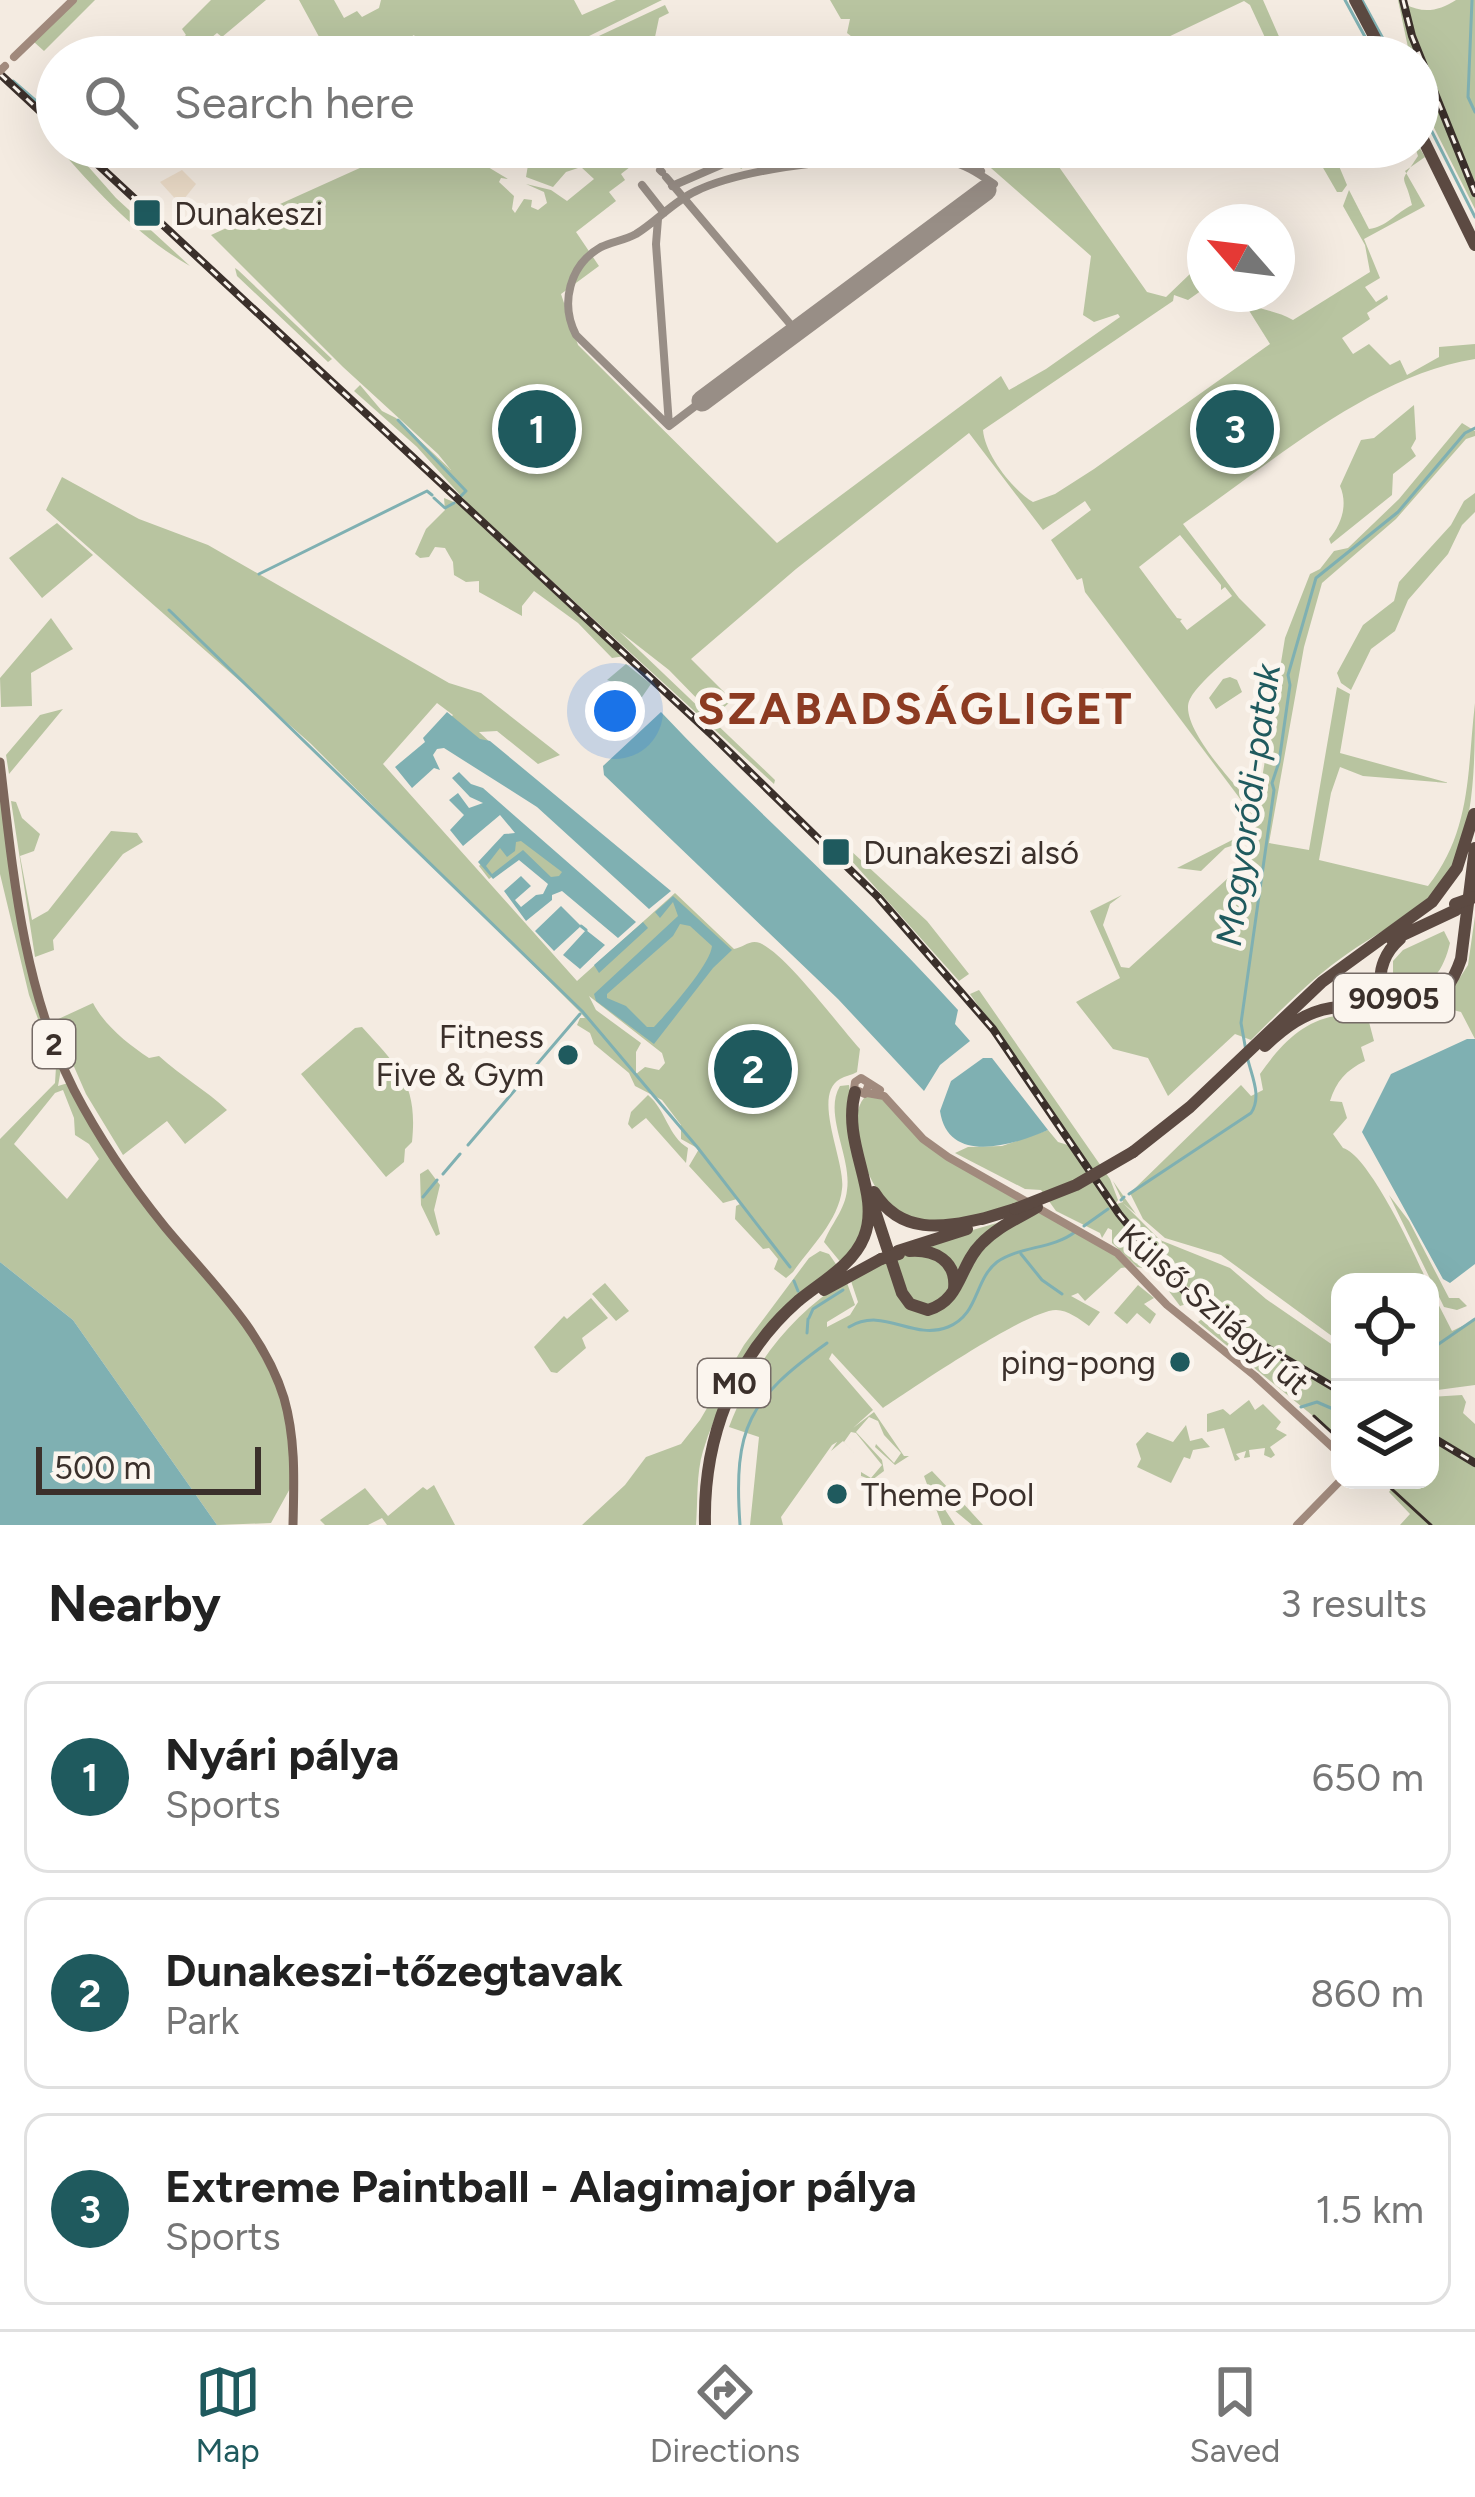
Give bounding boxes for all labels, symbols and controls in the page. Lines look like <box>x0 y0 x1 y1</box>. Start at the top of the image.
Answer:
search box <box>36 36 1439 168</box>
icon: search <box>78 69 144 135</box>
text: Search here <box>174 75 414 129</box>
place label: Dunakeszi <box>174 194 323 233</box>
marker: Dunakeszi <box>131 197 163 229</box>
north arrow <box>1187 204 1295 312</box>
pin: 1 <box>498 384 576 474</box>
pin: 3 <box>1196 384 1274 474</box>
water label: Mogyoródi-patak <box>1207 660 1289 949</box>
your location <box>585 681 645 741</box>
district label: SZABADSÁGLIGET <box>697 681 1135 735</box>
place label: Dunakeszi alsó <box>863 833 1079 872</box>
marker: Dunakeszi alsó <box>820 836 852 868</box>
road number: 90905 <box>1334 974 1454 1022</box>
place label: Fitness Five & Gym <box>376 1017 544 1094</box>
road number: 2 <box>33 1020 75 1068</box>
pin: 2 <box>714 1024 792 1114</box>
marker: Fitness Five & Gym <box>555 1042 581 1068</box>
street label: Külső Szilágyi út <box>1111 1216 1317 1402</box>
map controls <box>1331 1273 1439 1489</box>
button: locate <box>1331 1273 1439 1381</box>
place label: ping-pong <box>1001 1343 1156 1382</box>
marker: ping-pong <box>1167 1349 1193 1375</box>
road number: M0 <box>698 1359 770 1407</box>
button: layers <box>1331 1381 1439 1489</box>
scale bar <box>36 1441 261 1494</box>
text: 500 m <box>54 1448 152 1487</box>
place label: Theme Pool <box>861 1475 1034 1514</box>
marker: Theme Pool <box>824 1481 850 1507</box>
text: Nearby <box>48 1573 221 1634</box>
text: 3 results <box>1280 1580 1427 1627</box>
text: Nyári pálya <box>165 1727 399 1781</box>
text: 1 <box>82 1754 98 1801</box>
text: 650 m <box>1312 1754 1424 1801</box>
text: Sports <box>165 1781 281 1828</box>
text: Dunakeszi-tőzegtavak <box>165 1943 623 1997</box>
text: 2 <box>79 1970 101 2017</box>
text: 860 m <box>1310 1970 1424 2017</box>
text: Park <box>165 1997 239 2044</box>
text: Extreme Paintball - Alagimajor pálya <box>165 2159 917 2213</box>
text: 3 <box>79 2186 101 2233</box>
text: 1.5 km <box>1316 2186 1424 2233</box>
text: Sports <box>165 2213 281 2260</box>
tab: Map <box>195 2359 261 2470</box>
tab: Directions <box>650 2359 800 2470</box>
tab: Saved <box>1189 2359 1280 2470</box>

